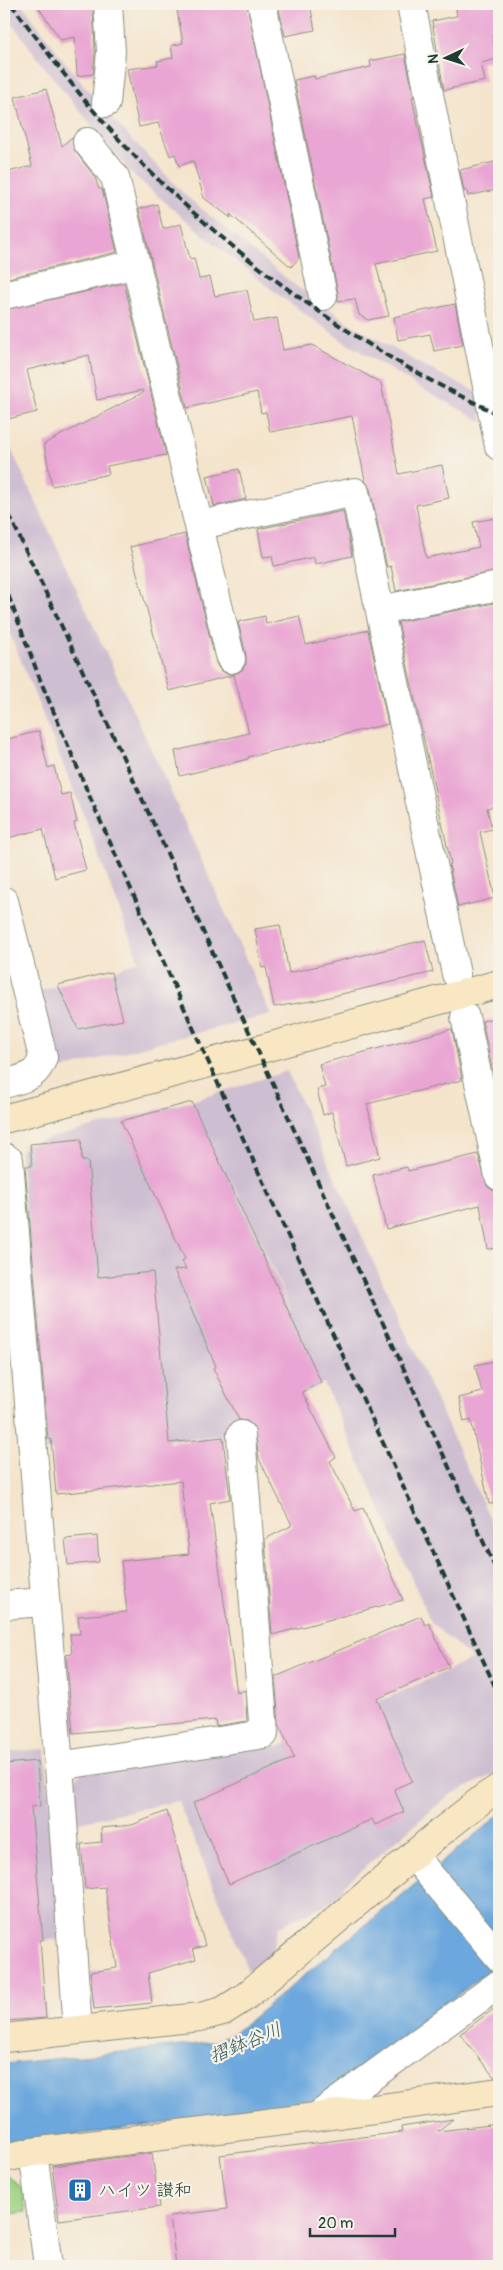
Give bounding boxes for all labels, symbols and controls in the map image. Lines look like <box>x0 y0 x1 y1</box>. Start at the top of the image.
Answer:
north arrow <box>420 32 470 82</box>
text: N <box>425 54 442 64</box>
water label: 摺鉢谷川 <box>206 2018 285 2068</box>
building icon: ハイツ 讃和 <box>67 2177 93 2203</box>
place label: ハイツ 讃和 <box>98 2179 192 2202</box>
scale bar <box>310 2205 396 2237</box>
text: 20 m <box>318 2214 353 2233</box>

